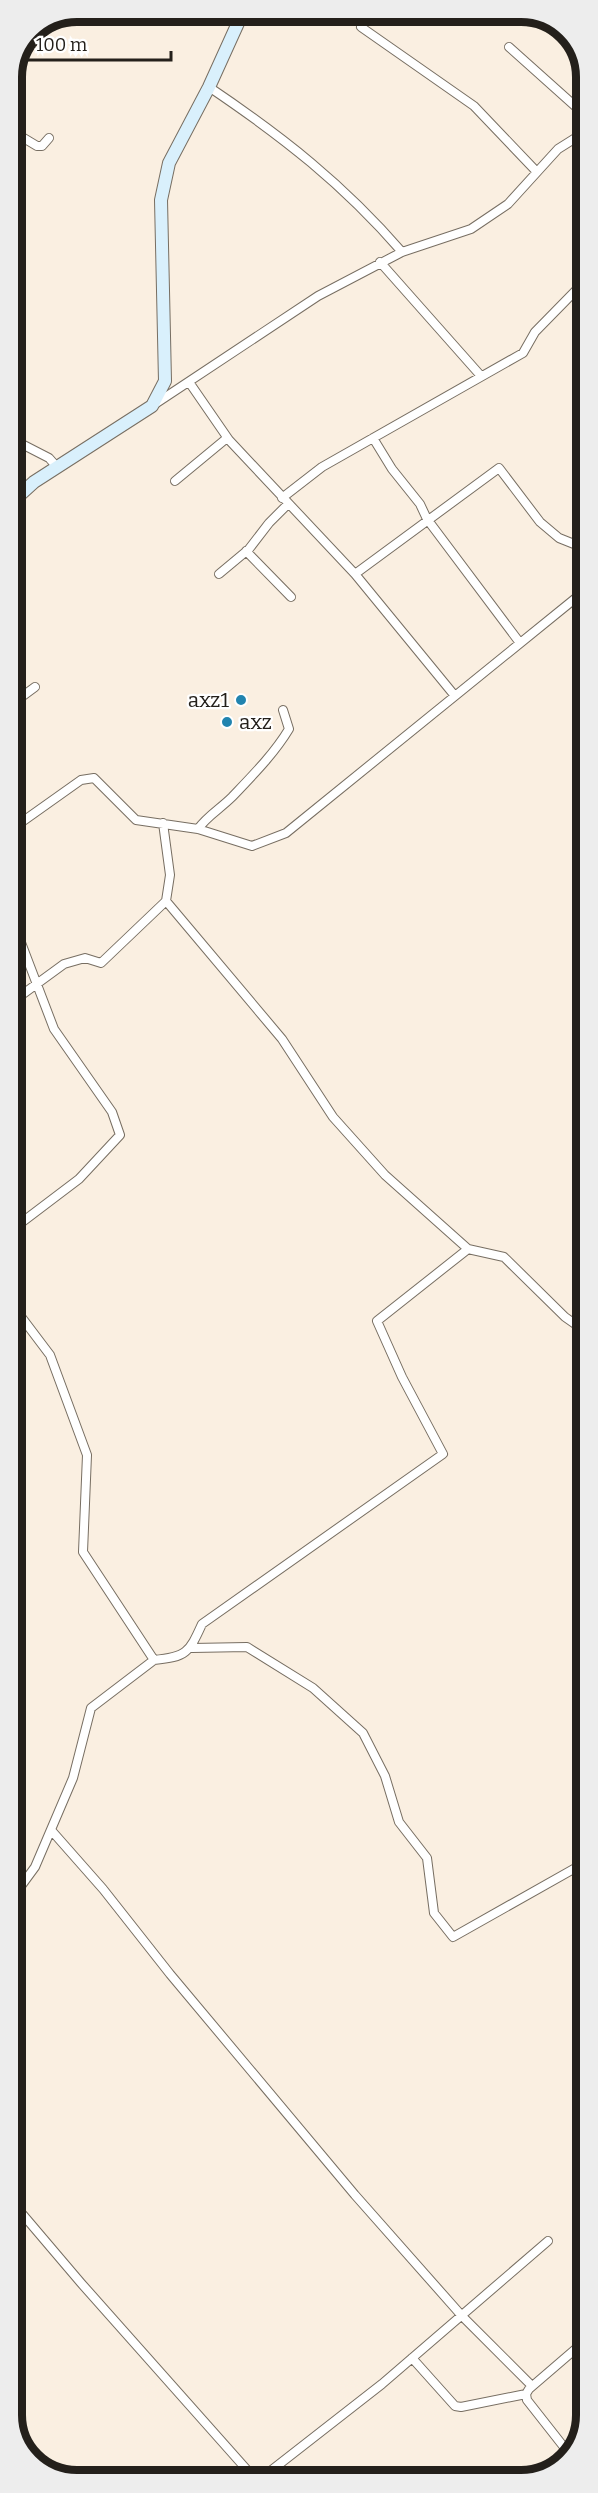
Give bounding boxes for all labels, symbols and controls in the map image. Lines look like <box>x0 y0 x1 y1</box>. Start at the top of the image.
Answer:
scale bar <box>27 24 171 62</box>
text: 100 m <box>36 34 87 56</box>
place label: axz1 <box>188 687 229 713</box>
marker: axz1 <box>234 693 248 707</box>
place label: axz <box>239 709 272 735</box>
marker: axz <box>220 715 234 729</box>

